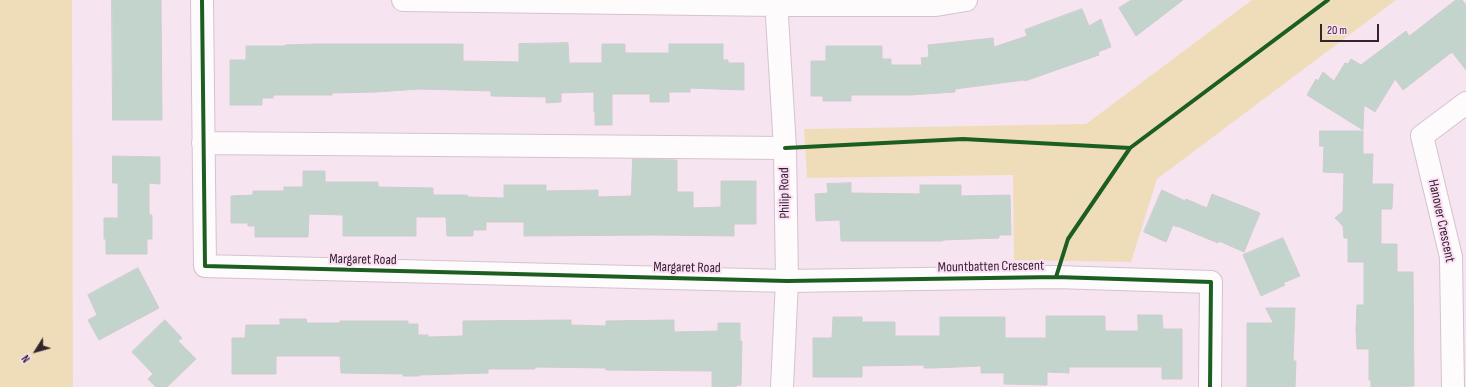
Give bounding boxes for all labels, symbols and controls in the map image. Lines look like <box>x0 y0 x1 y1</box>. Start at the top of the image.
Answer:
scale bar <box>1322 16 1381 42</box>
text: 20 m <box>1327 23 1347 38</box>
street label: Philip Road <box>776 167 794 219</box>
street label: Hanover Crescent <box>1424 178 1458 264</box>
street label: Margaret Road <box>329 251 397 269</box>
street label: Mountbatten Crescent <box>938 258 1044 276</box>
street label: Margaret Road <box>653 259 721 277</box>
north arrow <box>16 331 56 371</box>
text: N <box>19 352 33 365</box>

